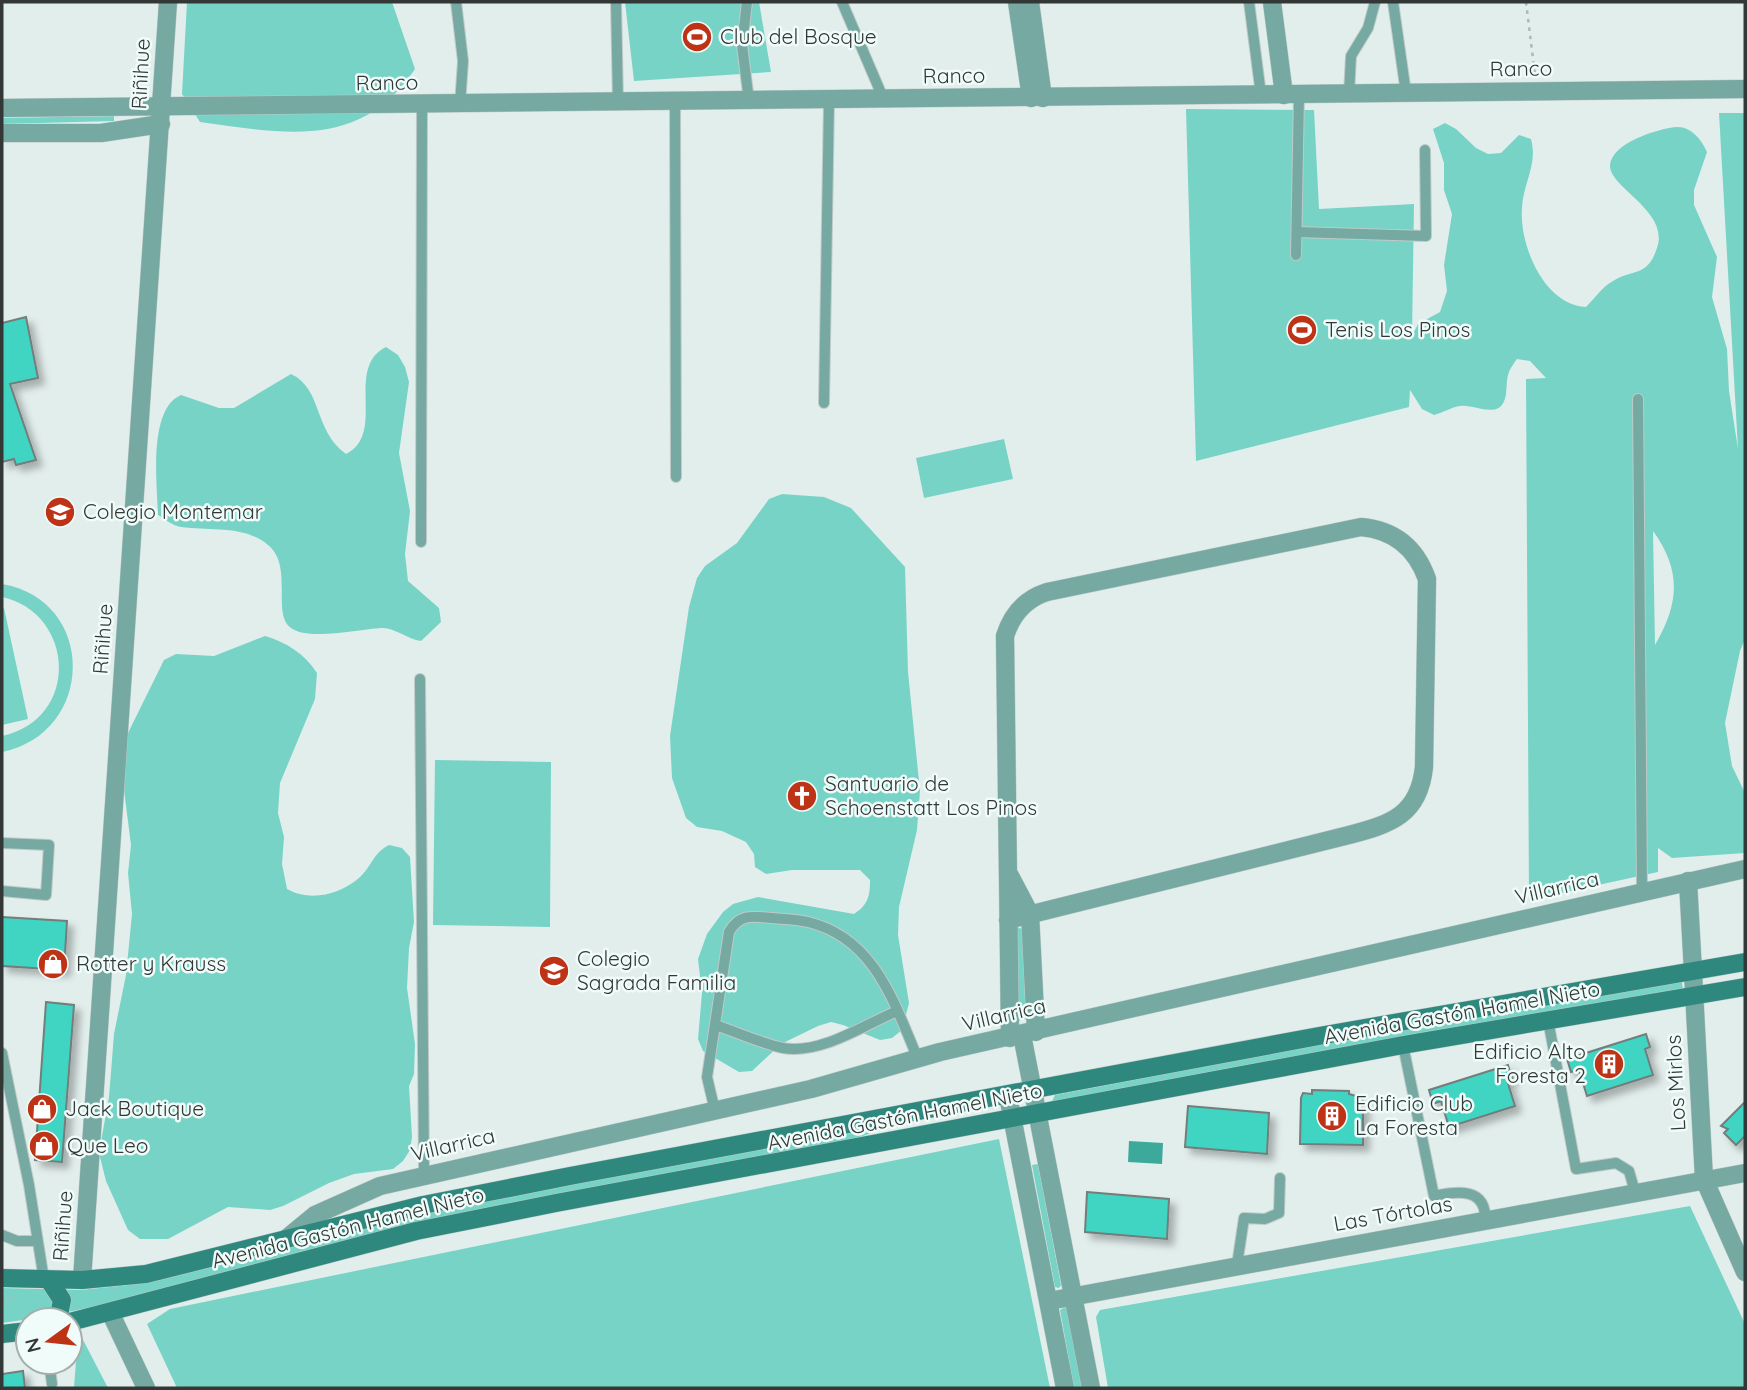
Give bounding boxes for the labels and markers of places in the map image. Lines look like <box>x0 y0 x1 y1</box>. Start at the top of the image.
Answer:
sports icon: Club del Bosque <box>680 20 714 54</box>
place label: Club del Bosque <box>720 23 877 49</box>
sports icon: Tenis Los Pinos <box>1285 313 1319 347</box>
place label: Tenis Los Pinos <box>1325 316 1470 342</box>
school or university icon: Colegio Montemar <box>43 495 77 529</box>
place label: Colegio Montemar <box>83 498 263 524</box>
place label: Santuario de Schoenstatt Los Pinos <box>825 770 1037 820</box>
church icon: Santuario de Schoenstatt Los Pinos <box>785 779 819 813</box>
place label: Colegio Sagrada Familia <box>577 945 736 995</box>
shop icon: Rotter y Krauss <box>36 947 70 981</box>
place label: Rotter y Krauss <box>76 950 226 976</box>
school or university icon: Colegio Sagrada Familia <box>537 954 571 988</box>
place label: Edificio Alto Foresta 2 <box>1473 1038 1586 1088</box>
building icon: Edificio Alto Foresta 2 <box>1592 1047 1626 1081</box>
place label: Edificio Club La Foresta <box>1355 1090 1473 1140</box>
shop icon: Jack Boutique <box>25 1092 59 1126</box>
place label: Jack Boutique <box>65 1095 204 1121</box>
building icon: Edificio Club La Foresta <box>1315 1099 1349 1133</box>
shop icon: Que Leo <box>27 1129 61 1163</box>
place label: Que Leo <box>67 1132 149 1158</box>

